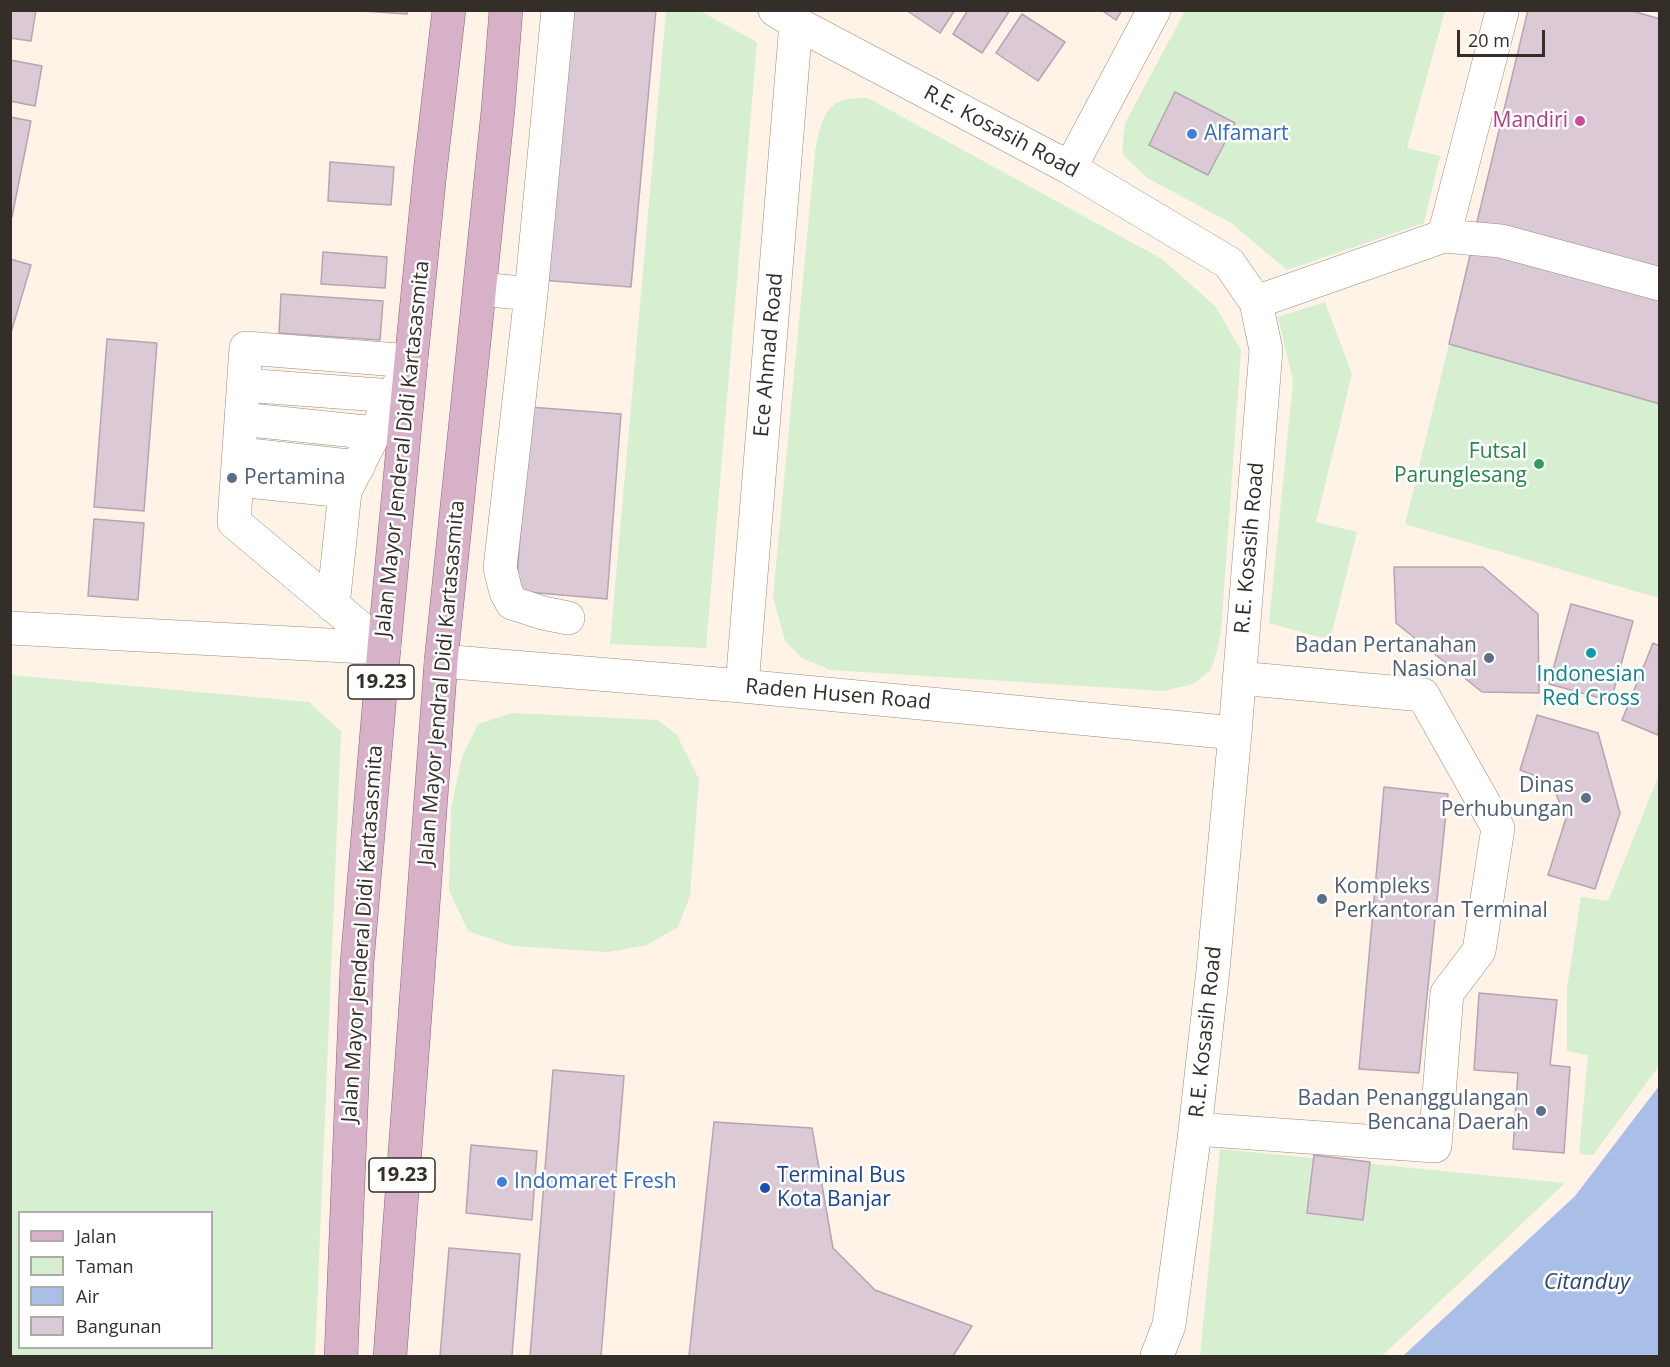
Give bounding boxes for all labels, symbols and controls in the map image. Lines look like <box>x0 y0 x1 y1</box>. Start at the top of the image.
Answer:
scale bar <box>1460 18 1548 56</box>
text: 20 m <box>1468 28 1510 52</box>
street label: R.E. Kosasih Road <box>919 80 1083 184</box>
place label: Mandiri <box>1493 108 1568 134</box>
marker: Mandiri <box>1573 114 1587 128</box>
place label: Alfamart <box>1204 121 1288 147</box>
marker: Alfamart <box>1185 127 1199 141</box>
street label: Jalan Mayor Jenderal Didi Kartasasmita <box>371 260 435 638</box>
street label: Ece Ahmad Road <box>749 272 789 438</box>
place label: Futsal Parunglesang <box>1394 439 1527 489</box>
marker: Futsal Parunglesang <box>1532 457 1546 471</box>
street label: R.E. Kosasih Road <box>1230 461 1270 635</box>
place label: Pertamina <box>244 465 345 491</box>
marker: Pertamina <box>225 471 239 485</box>
street label: Jalan Mayor Jendral Didi Kartasasmita <box>413 499 471 867</box>
place label: Badan Pertanahan Nasional <box>1295 633 1477 683</box>
marker: Indonesian Red Cross <box>1584 646 1598 660</box>
marker: Badan Pertanahan Nasional <box>1482 651 1496 665</box>
place label: Indonesian Red Cross <box>1537 662 1645 712</box>
road number: 19.23 <box>348 665 414 699</box>
street label: Raden Husen Road <box>744 674 932 716</box>
street label: Jalan Mayor Jenderal Didi Kartasasmita <box>337 744 389 1124</box>
place label: Dinas Perhubungan <box>1441 773 1574 823</box>
marker: Dinas Perhubungan <box>1579 791 1593 805</box>
place label: Kompleks Perkantoran Terminal <box>1334 874 1548 924</box>
marker: Kompleks Perkantoran Terminal <box>1315 892 1329 906</box>
street label: R.E. Kosasih Road <box>1184 945 1228 1119</box>
place label: Badan Penanggulangan Bencana Daerah <box>1298 1086 1529 1136</box>
marker: Badan Penanggulangan Bencana Daerah <box>1534 1104 1548 1118</box>
road number: 19.23 <box>369 1158 435 1192</box>
place label: Terminal Bus Kota Banjar <box>777 1163 905 1213</box>
place label: Indomaret Fresh <box>514 1169 677 1195</box>
marker: Indomaret Fresh <box>495 1175 509 1189</box>
marker: Terminal Bus Kota Banjar <box>758 1181 772 1195</box>
legend <box>18 1211 213 1349</box>
text: Jalan <box>76 1224 116 1248</box>
text: Taman <box>76 1254 134 1278</box>
water label: Citanduy <box>1544 1270 1630 1296</box>
text: Air <box>76 1284 99 1308</box>
text: Bangunan <box>76 1314 162 1338</box>

